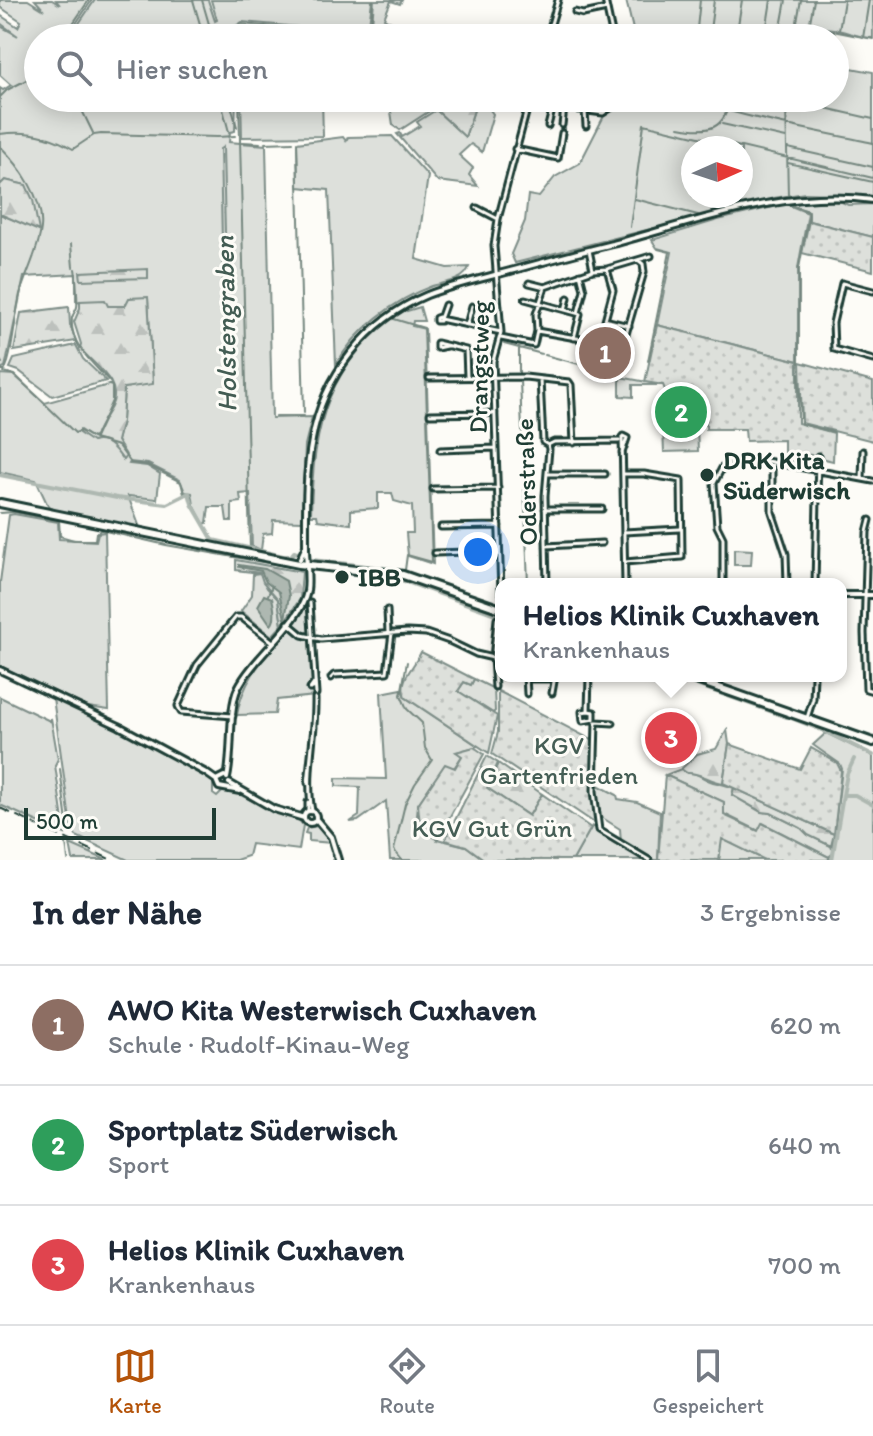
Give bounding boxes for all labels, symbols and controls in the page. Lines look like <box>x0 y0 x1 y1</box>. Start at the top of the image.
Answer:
search box <box>24 24 849 112</box>
icon: search <box>52 46 96 90</box>
text: Hier suchen <box>116 50 268 87</box>
north arrow <box>681 136 753 208</box>
water label: Holstengraben <box>206 235 244 413</box>
street label: Drangstweg <box>462 300 496 434</box>
pin: 1 <box>579 323 631 383</box>
pin: 2 <box>655 382 707 442</box>
street label: Oderstraße <box>508 418 544 546</box>
place label: DRK Kita Süderwisch <box>723 444 850 506</box>
marker: DRK Kita Süderwisch <box>698 466 716 484</box>
your location <box>458 532 498 572</box>
place label: IBB <box>358 561 401 593</box>
marker: IBB <box>333 568 351 586</box>
popup <box>495 578 847 682</box>
text: Helios Klinik Cuxhaven <box>523 596 819 633</box>
text: Krankenhaus <box>523 633 670 665</box>
pin: 3 <box>645 708 697 768</box>
park label: KGV Gartenfrieden <box>480 729 639 791</box>
scale bar <box>24 804 216 840</box>
text: 500 m <box>36 808 98 835</box>
park label: KGV Gut Grün <box>412 812 573 844</box>
text: In der Nähe <box>32 892 202 933</box>
text: 3 Ergebnisse <box>700 896 841 928</box>
text: AWO Kita Westerwisch Cuxhaven <box>108 991 537 1028</box>
text: 1 <box>52 1009 64 1041</box>
text: 620 m <box>770 1009 841 1041</box>
text: Schule · Rudolf-Kinau-Weg <box>108 1028 409 1060</box>
text: Sportplatz Süderwisch <box>108 1111 397 1148</box>
text: 2 <box>51 1129 65 1161</box>
text: 640 m <box>768 1129 841 1161</box>
text: Sport <box>108 1148 169 1180</box>
text: Helios Klinik Cuxhaven <box>108 1231 404 1268</box>
text: 3 <box>51 1249 65 1281</box>
text: 700 m <box>768 1249 841 1281</box>
text: Krankenhaus <box>108 1268 255 1300</box>
tab: Karte <box>109 1344 162 1419</box>
tab: Route <box>380 1344 435 1419</box>
tab: Gespeichert <box>653 1344 764 1419</box>

